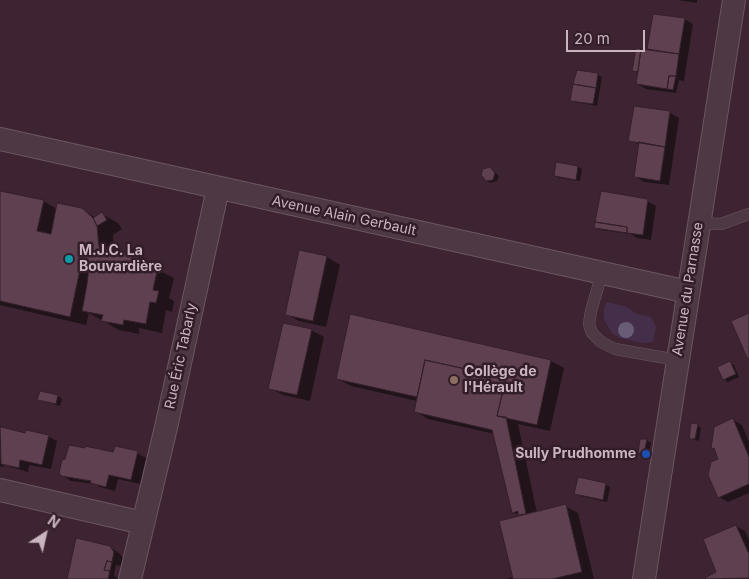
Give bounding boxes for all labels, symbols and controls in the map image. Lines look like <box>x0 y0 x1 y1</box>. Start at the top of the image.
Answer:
scale bar <box>569 20 648 52</box>
text: 20 m <box>574 29 610 48</box>
street label: Avenue Alain Gerbault <box>270 193 418 239</box>
street label: Avenue du Parnasse <box>669 221 707 357</box>
place label: M.J.C. La Bouvardière <box>79 243 162 276</box>
marker: M.J.C. La Bouvardière <box>63 253 75 265</box>
street label: Rue Éric Tabarly <box>162 301 200 411</box>
place label: Collège de l'Hérault <box>464 364 537 397</box>
marker: Collège de l'Hérault <box>448 374 460 386</box>
place label: Sully Prudhomme <box>515 446 636 462</box>
marker: Sully Prudhomme <box>640 448 652 460</box>
north arrow <box>20 509 70 559</box>
text: N <box>45 511 63 531</box>

